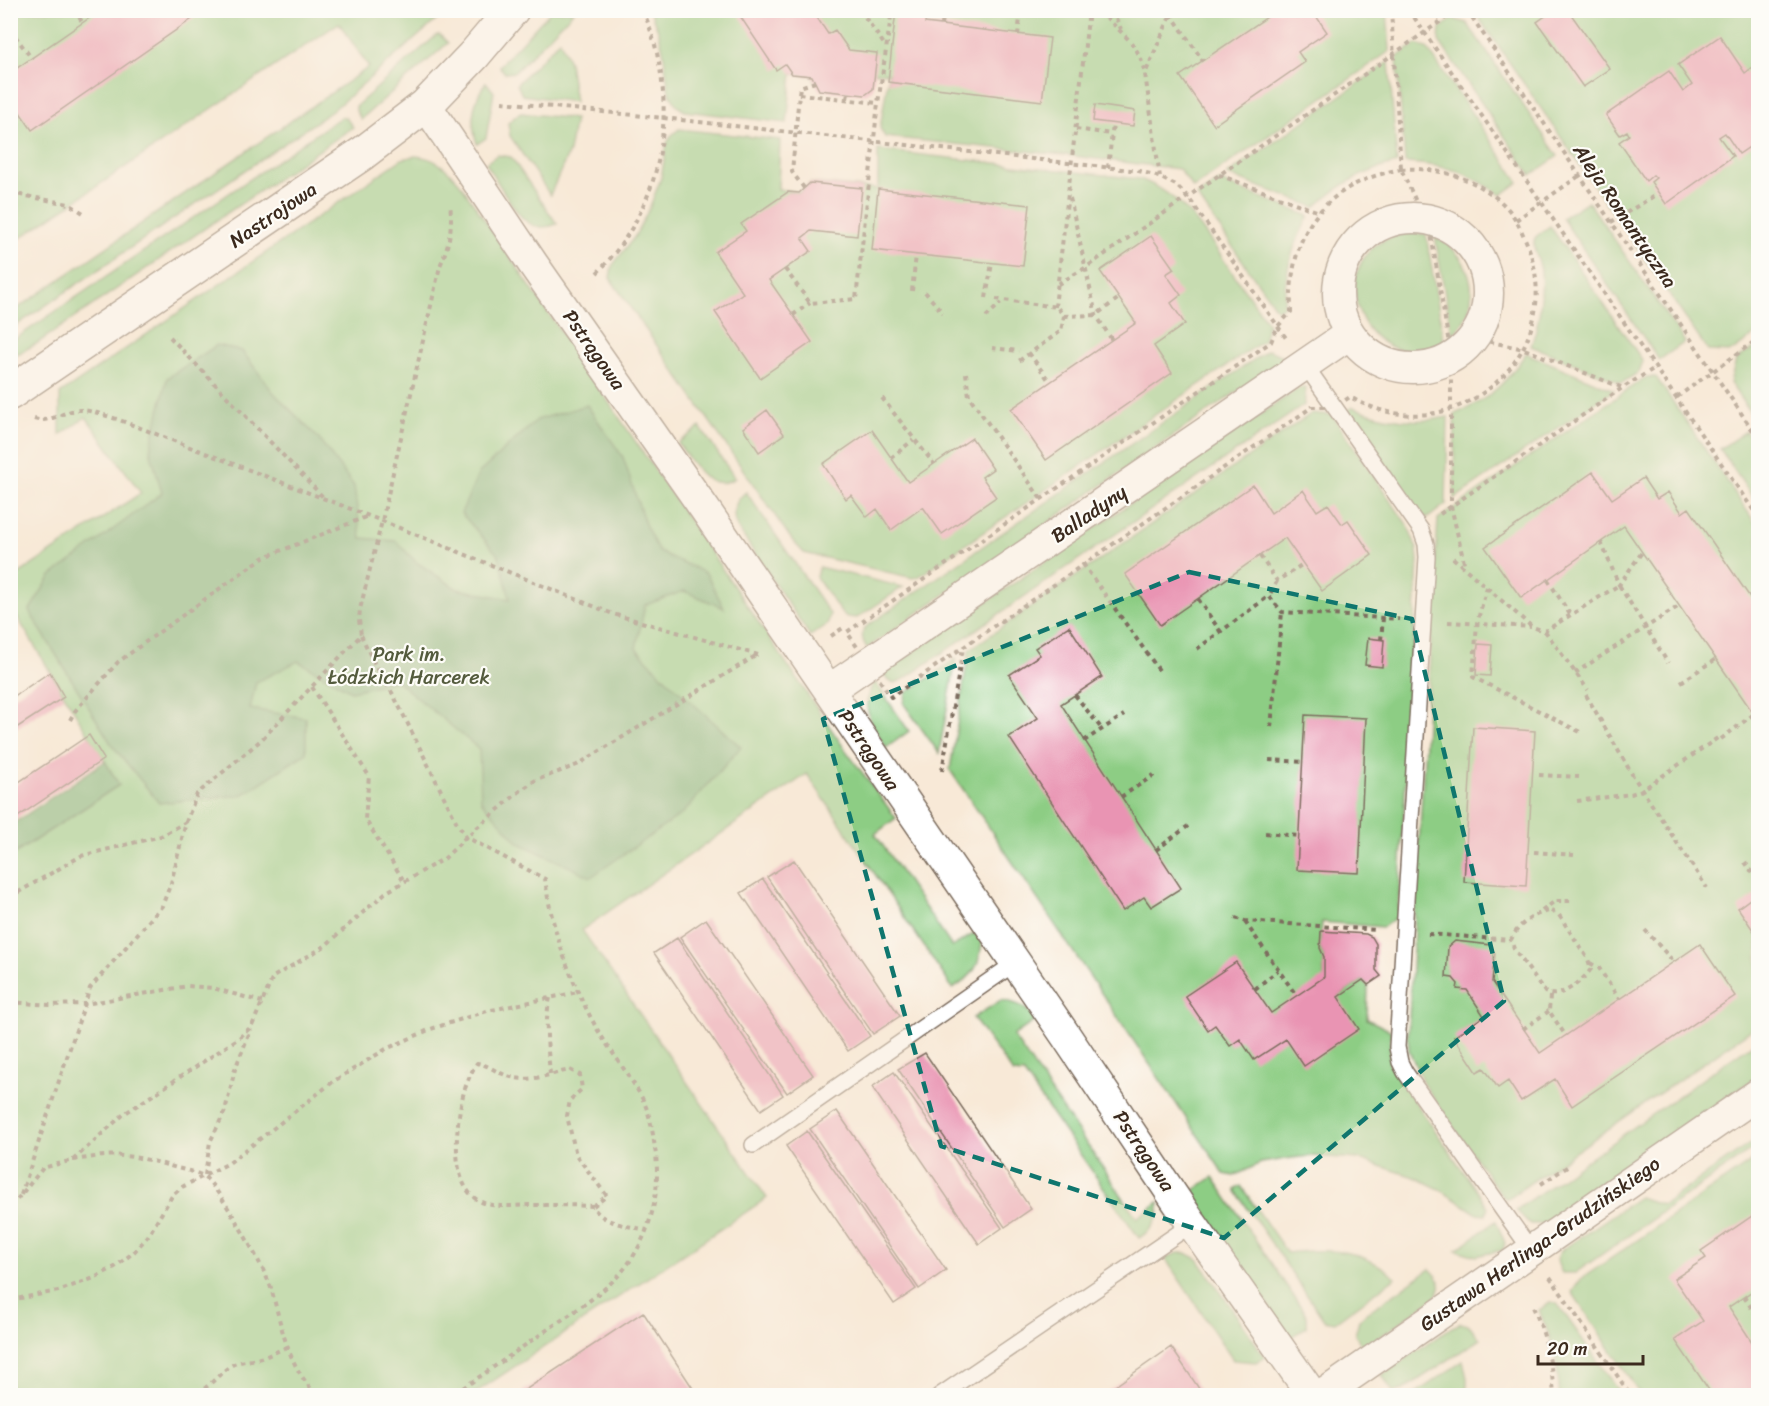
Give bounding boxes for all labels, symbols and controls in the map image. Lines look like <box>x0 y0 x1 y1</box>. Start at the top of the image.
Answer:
street label: Aleja Romantyczna <box>1563 136 1687 296</box>
street label: Nastrojowa <box>222 172 324 258</box>
street label: Pstrągowa <box>553 302 635 399</box>
street label: Balladyny <box>1044 475 1135 553</box>
park label: Park im. Łódzkich Harcerek <box>328 637 490 695</box>
street label: Pstrągowa <box>829 702 910 799</box>
street label: Pstrągowa <box>1104 1103 1185 1200</box>
street label: Gustawa Herlinga-Grudzińskiego <box>1412 1147 1668 1341</box>
scale bar <box>1538 1328 1643 1366</box>
text: 20 m <box>1547 1333 1587 1365</box>

